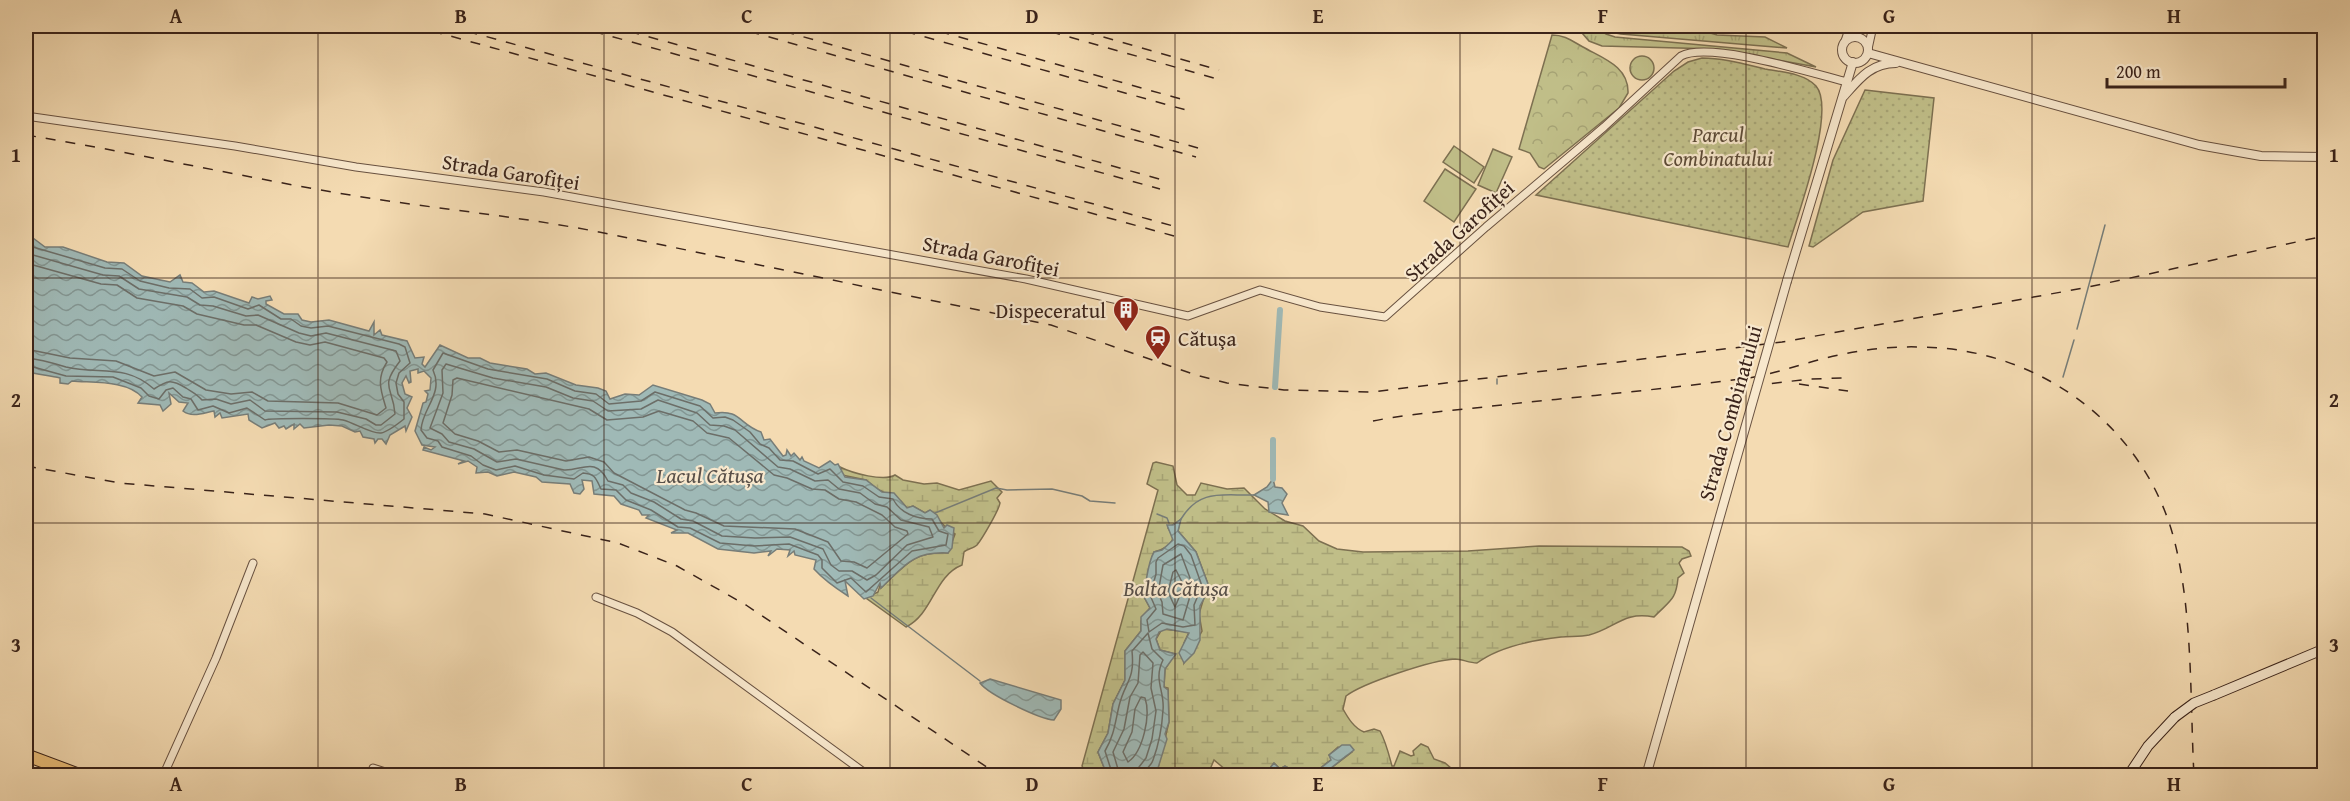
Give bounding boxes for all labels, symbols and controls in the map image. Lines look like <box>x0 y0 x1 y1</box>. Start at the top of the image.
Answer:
text: A <box>170 1 183 30</box>
text: B <box>455 1 467 30</box>
text: C <box>741 1 753 30</box>
text: D <box>1025 1 1039 30</box>
text: E <box>1313 1 1324 30</box>
text: F <box>1598 1 1608 30</box>
text: G <box>1883 1 1895 30</box>
text: H <box>2167 1 2181 30</box>
scale bar <box>2107 51 2286 89</box>
text: 200 m <box>2116 58 2161 85</box>
park label: Parcul Combinatului <box>1663 119 1773 174</box>
text: 1 <box>11 140 21 169</box>
text: 1 <box>2329 140 2339 169</box>
street label: Strada Garofiței <box>440 146 582 198</box>
street label: Strada Garofiței <box>1397 173 1521 289</box>
street label: Strada Garofiței <box>920 228 1062 284</box>
place label: Dispeceratul <box>996 295 1106 326</box>
building icon: Dispeceratul <box>1111 295 1141 333</box>
street label: Strada Combinatului <box>1690 321 1770 505</box>
station icon: Cătuşa <box>1143 323 1173 361</box>
place label: Cătuşa <box>1178 323 1236 354</box>
text: 2 <box>11 385 21 414</box>
text: 2 <box>2329 385 2339 414</box>
water label: Lacul Cătușa <box>655 459 764 491</box>
water label: Balta Cătușa <box>1122 572 1229 604</box>
text: 3 <box>11 630 21 659</box>
text: 3 <box>2329 630 2339 659</box>
text: A <box>170 769 183 798</box>
text: B <box>455 769 467 798</box>
text: C <box>741 769 753 798</box>
text: D <box>1025 769 1039 798</box>
text: E <box>1313 769 1324 798</box>
text: F <box>1598 769 1608 798</box>
text: G <box>1883 769 1895 798</box>
text: H <box>2167 769 2181 798</box>

